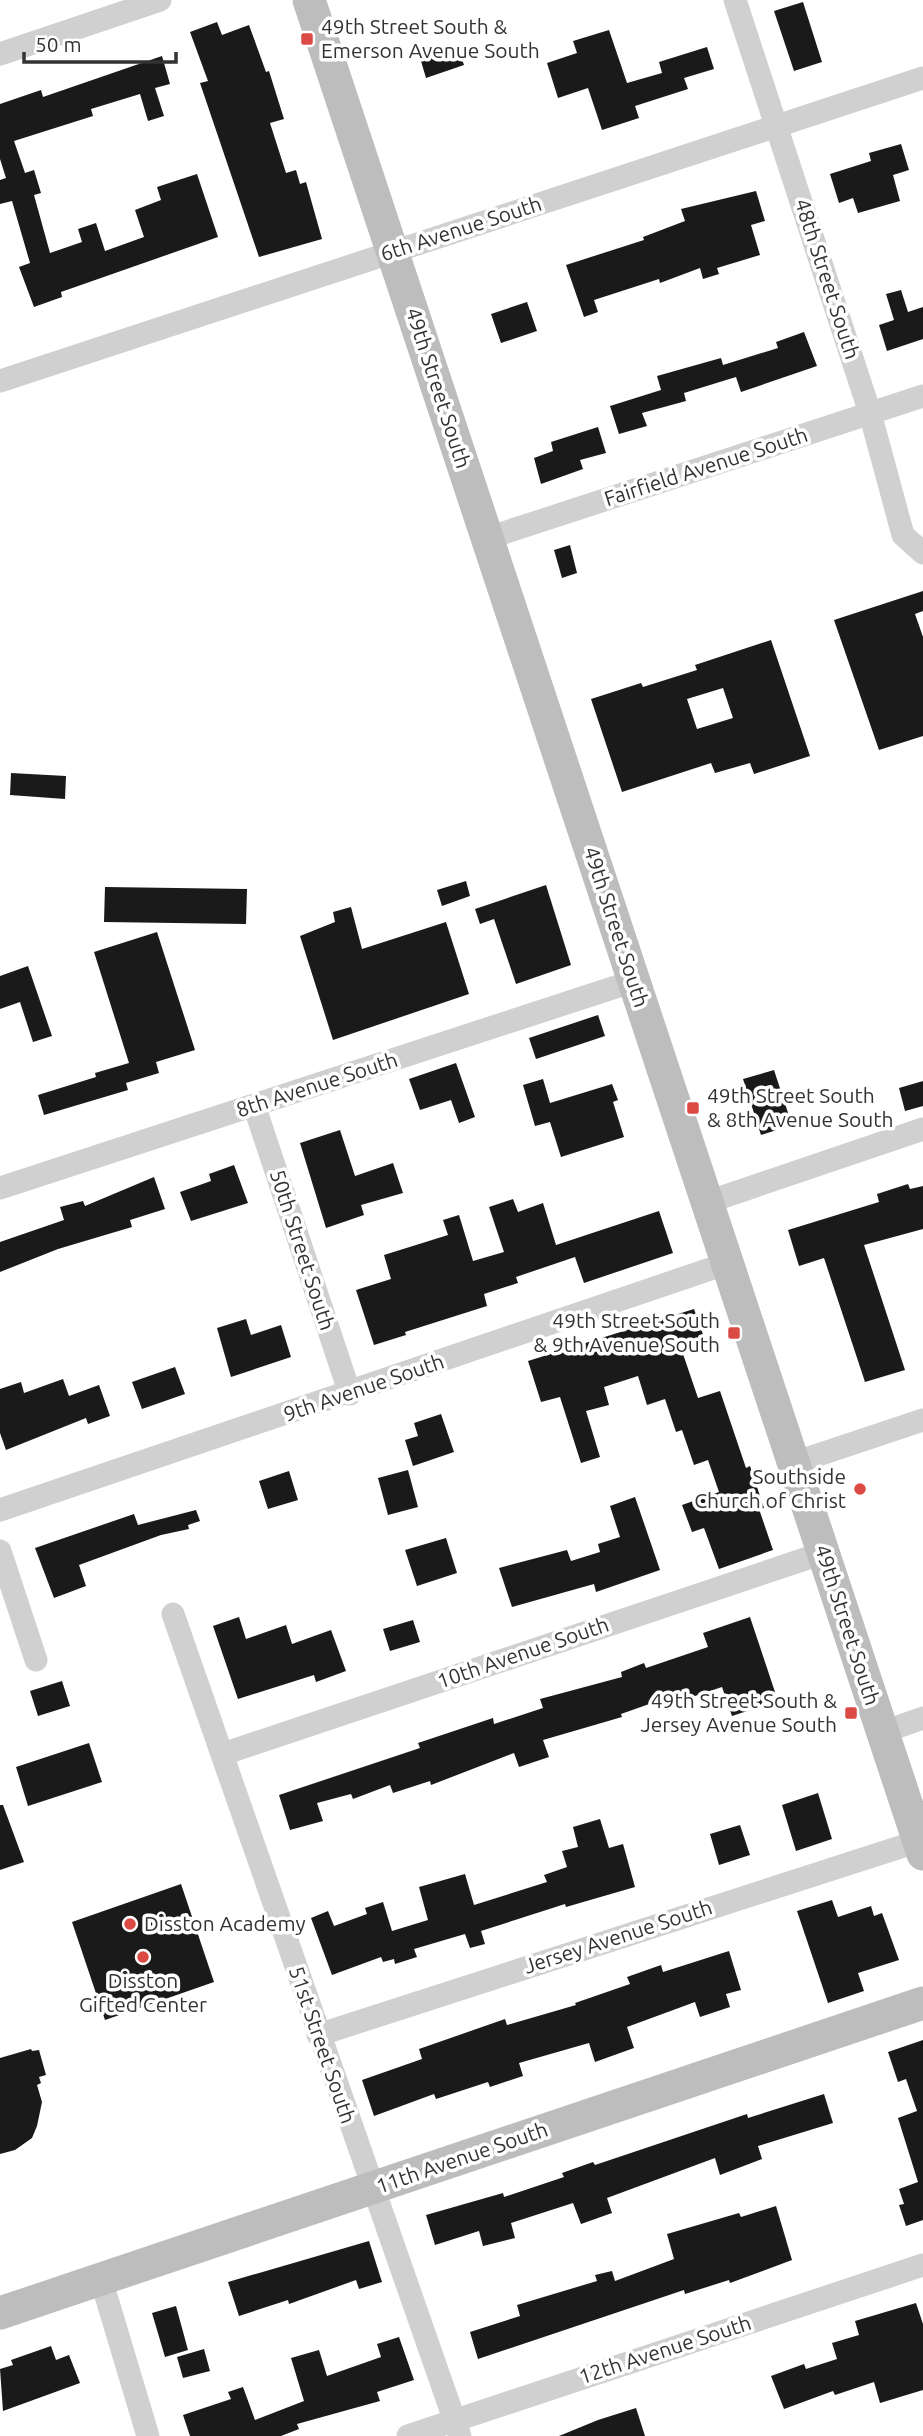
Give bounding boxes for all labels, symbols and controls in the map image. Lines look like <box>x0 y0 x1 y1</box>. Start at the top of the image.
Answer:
place label: 49th Street South & Emerson Avenue South <box>321 14 540 62</box>
scale bar <box>24 21 177 65</box>
marker: 49th Street South & Emerson Avenue South <box>299 31 315 47</box>
text: 50 m <box>35 32 82 56</box>
street label: 6th Avenue South <box>377 191 544 265</box>
street label: 48th Street South <box>791 195 865 362</box>
street label: 49th Street South <box>402 304 476 471</box>
street label: Fairfield Avenue South <box>601 422 810 510</box>
street label: 49th Street South <box>580 843 654 1010</box>
street label: 8th Avenue South <box>233 1047 400 1121</box>
place label: 49th Street South & 8th Avenue South <box>707 1083 894 1131</box>
marker: 49th Street South & 8th Avenue South <box>685 1100 701 1116</box>
street label: 50th Street South <box>266 1166 340 1333</box>
place label: 49th Street South & 9th Avenue South <box>533 1308 720 1356</box>
marker: 49th Street South & 9th Avenue South <box>726 1325 742 1341</box>
street label: 9th Avenue South <box>280 1348 447 1426</box>
place label: Southside Church of Christ <box>694 1464 846 1512</box>
marker: Southside Church of Christ <box>852 1481 868 1497</box>
street label: 49th Street South <box>811 1541 885 1708</box>
street label: 10th Avenue South <box>434 1611 612 1693</box>
place label: 49th Street South & Jersey Avenue South <box>640 1688 837 1736</box>
marker: 49th Street South & Jersey Avenue South <box>843 1705 859 1721</box>
street label: Jersey Avenue South <box>520 1894 715 1978</box>
place label: Disston Academy <box>144 1911 306 1935</box>
marker: Disston Academy <box>122 1916 138 1932</box>
marker: Disston Gifted Center <box>135 1949 151 1965</box>
street label: 51st Street South <box>285 1963 361 2127</box>
place label: Disston Gifted Center <box>79 1968 207 2016</box>
street label: 11th Avenue South <box>373 2116 551 2198</box>
street label: 12th Avenue South <box>575 2310 754 2388</box>

